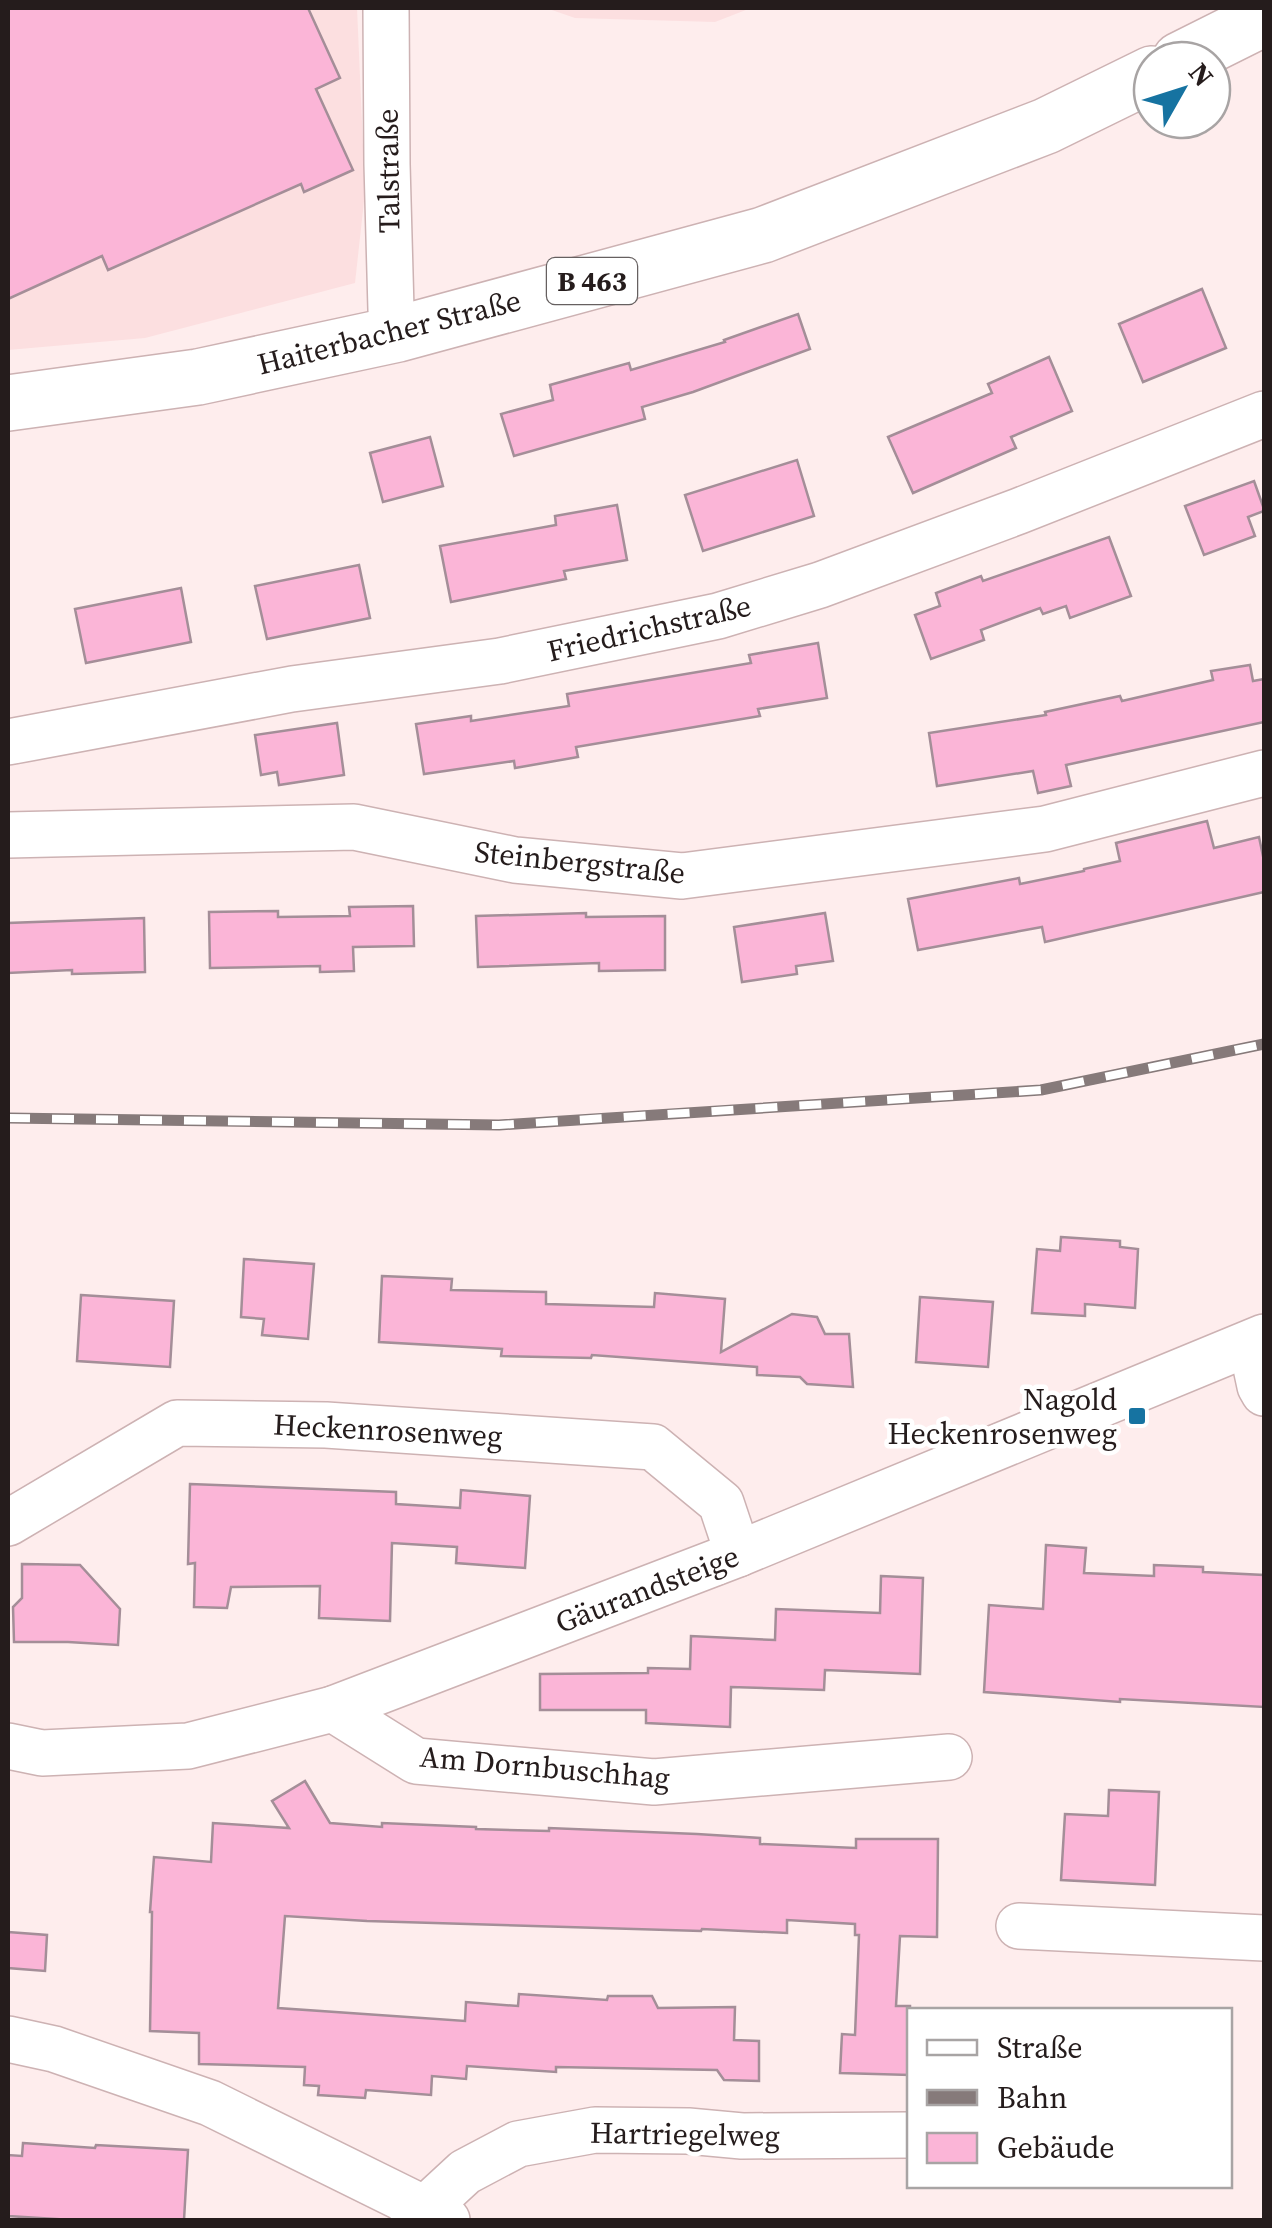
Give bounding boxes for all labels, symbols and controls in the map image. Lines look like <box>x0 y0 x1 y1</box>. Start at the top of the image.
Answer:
north arrow <box>1132 40 1232 140</box>
text: N <box>1180 54 1223 94</box>
street label: Talstraße <box>366 108 410 234</box>
road number: B 463 <box>547 258 637 304</box>
street label: Haiterbacher Straße <box>253 279 525 385</box>
street label: Friedrichstraße <box>543 585 755 671</box>
street label: Steinbergstraße <box>473 831 687 893</box>
place label: Nagold Heckenrosenweg <box>887 1379 1117 1454</box>
street label: Heckenrosenweg <box>272 1404 504 1456</box>
marker: Nagold Heckenrosenweg <box>1126 1405 1148 1427</box>
street label: Gäurandsteige <box>549 1535 745 1643</box>
street label: Am Dornbuschhag <box>418 1736 672 1798</box>
legend <box>907 2008 1232 2188</box>
text: Straße <box>997 2027 1083 2068</box>
text: Bahn <box>997 2077 1067 2118</box>
street label: Hartriegelweg <box>590 2112 780 2156</box>
text: Gebäude <box>997 2127 1115 2168</box>

